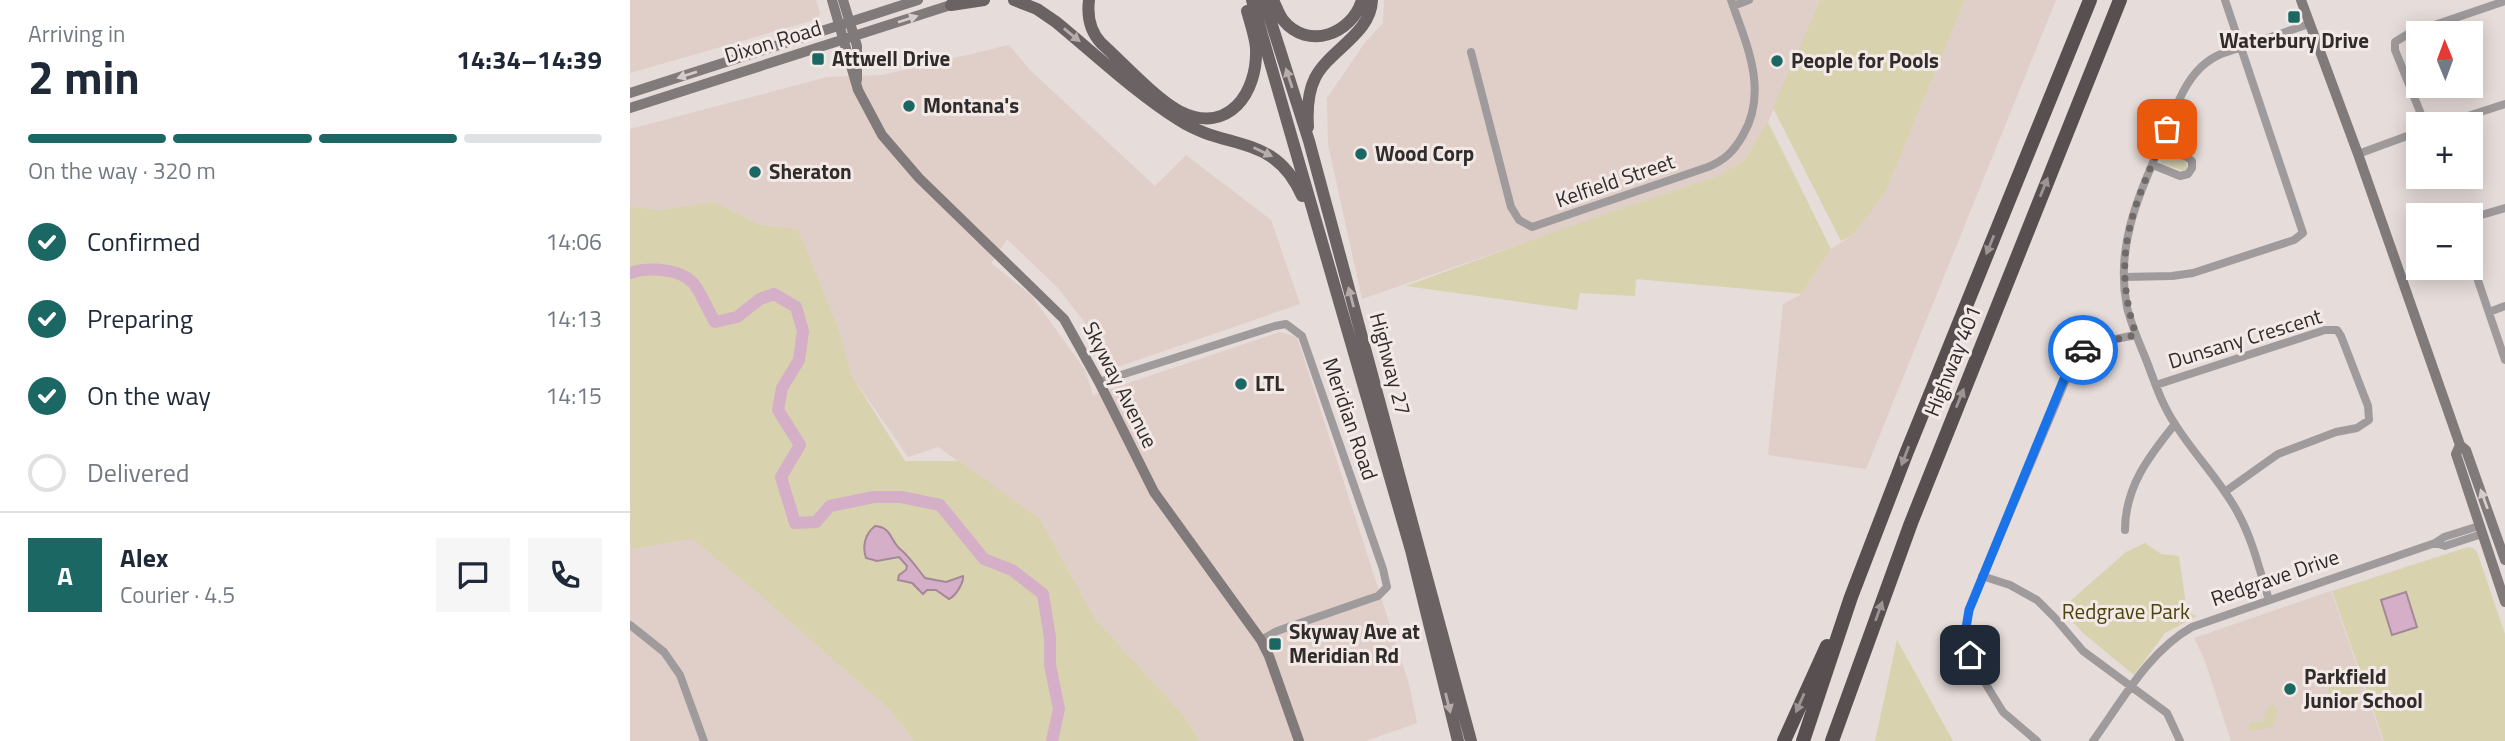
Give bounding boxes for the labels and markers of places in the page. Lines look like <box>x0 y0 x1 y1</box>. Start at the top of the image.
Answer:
marker: Waterbury Drive <box>2286 9 2302 25</box>
place label: Waterbury Drive <box>2219 24 2369 56</box>
place label: Attwell Drive <box>832 42 950 74</box>
place label: People for Pools <box>1791 44 1939 76</box>
marker: Attwell Drive <box>810 51 826 67</box>
marker: People for Pools <box>1769 53 1785 69</box>
place label: Montana's <box>923 89 1019 121</box>
marker: Montana's <box>901 98 917 114</box>
pin <box>2137 99 2197 159</box>
place label: Wood Corp <box>1375 137 1474 169</box>
marker: Wood Corp <box>1353 146 1369 162</box>
place label: Sheraton <box>769 155 852 187</box>
marker: Sheraton <box>747 164 763 180</box>
place label: LTL <box>1255 367 1284 399</box>
marker: LTL <box>1233 376 1249 392</box>
place label: Skyway Ave at Meridian Rd <box>1289 615 1420 671</box>
pin <box>1940 625 2000 685</box>
marker: Skyway Ave at Meridian Rd <box>1267 636 1283 652</box>
place label: Parkfield Junior School <box>2304 660 2423 716</box>
marker: Parkfield Junior School <box>2282 681 2298 697</box>

